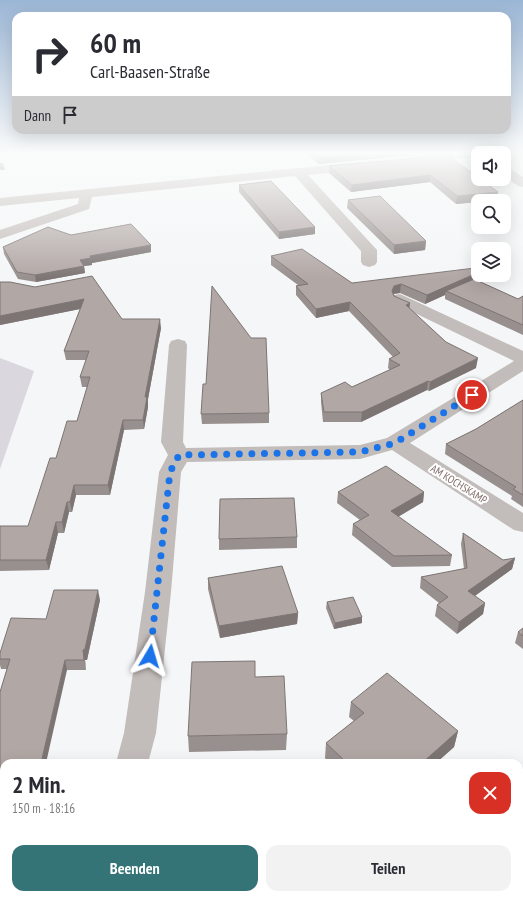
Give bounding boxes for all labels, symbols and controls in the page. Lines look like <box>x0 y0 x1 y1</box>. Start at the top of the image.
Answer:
text: 60 m <box>90 24 141 61</box>
icon: right <box>24 28 76 80</box>
text: Carl-Baasen-Straße <box>90 60 210 83</box>
icon: arrive <box>59 104 81 126</box>
text: Dann <box>24 106 51 125</box>
map controls <box>471 146 511 282</box>
button: sound <box>471 146 511 186</box>
button: search <box>471 194 511 234</box>
button: layers <box>471 242 511 282</box>
pin <box>455 378 489 412</box>
icon: arrive <box>461 384 483 406</box>
street label: AM KOCHSKAMP <box>428 461 490 507</box>
position arrow <box>129 635 171 677</box>
text: 2 Min. <box>12 769 66 800</box>
button: close <box>469 772 511 814</box>
text: 150 m · 18:16 <box>12 800 75 817</box>
button: Beenden <box>12 845 258 891</box>
button: Teilen <box>266 845 511 891</box>

